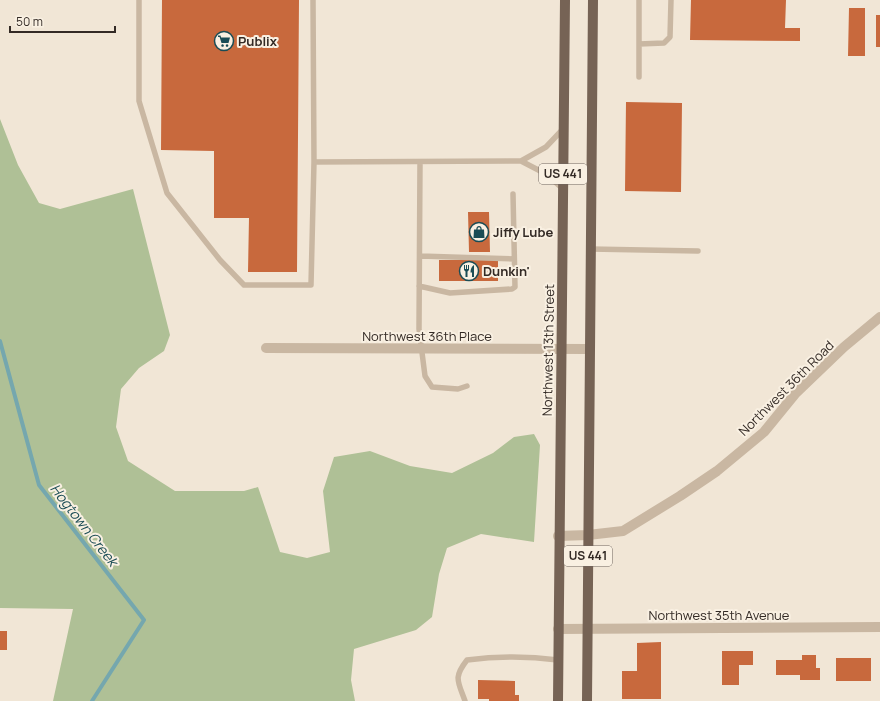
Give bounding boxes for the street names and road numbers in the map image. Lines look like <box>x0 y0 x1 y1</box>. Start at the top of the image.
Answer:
road number: US 441 <box>539 164 587 184</box>
street label: Northwest 13th Street <box>538 284 558 416</box>
street label: Northwest 36th Place <box>362 327 492 345</box>
street label: Northwest 36th Road <box>734 336 838 440</box>
road number: US 441 <box>564 546 612 566</box>
street label: Northwest 35th Avenue <box>649 606 790 624</box>

